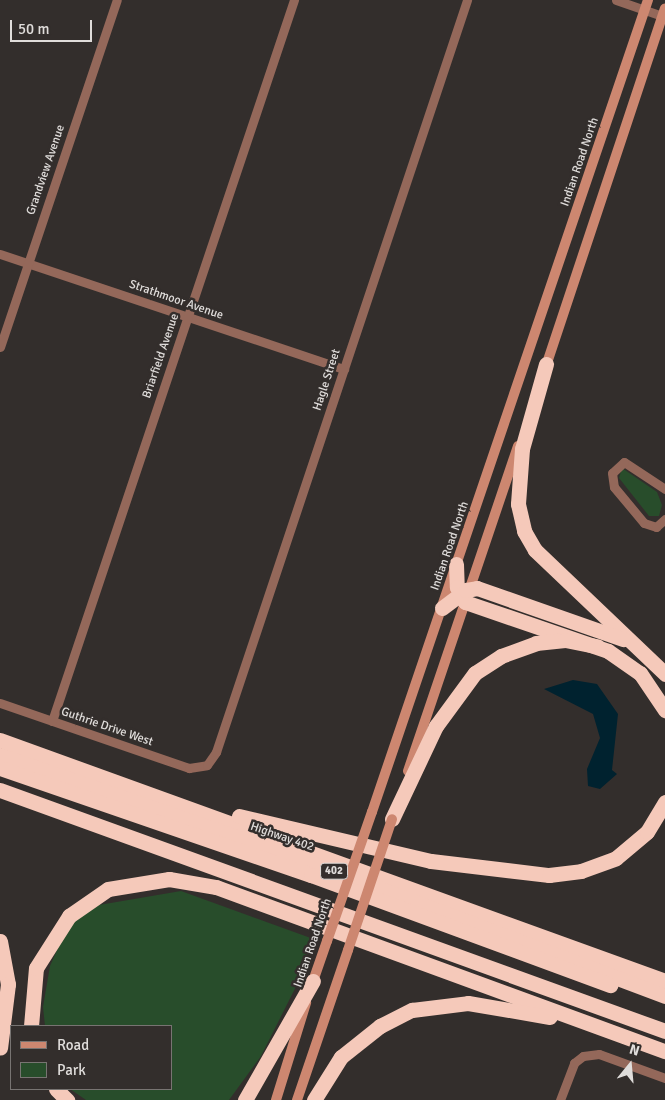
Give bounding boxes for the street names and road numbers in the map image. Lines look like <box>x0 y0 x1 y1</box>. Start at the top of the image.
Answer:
street label: Indian Road North <box>558 116 602 208</box>
street label: Grandview Avenue <box>24 123 68 217</box>
street label: Strathmoor Avenue <box>127 277 225 323</box>
street label: Briarfield Avenue <box>140 312 182 400</box>
street label: Hagle Street <box>310 347 344 413</box>
street label: Indian Road North <box>428 500 472 592</box>
street label: Guthrie Drive West <box>59 705 155 749</box>
street label: Highway 402 <box>248 819 316 855</box>
road number: 402 <box>319 862 349 879</box>
street label: Indian Road North <box>291 897 335 989</box>

